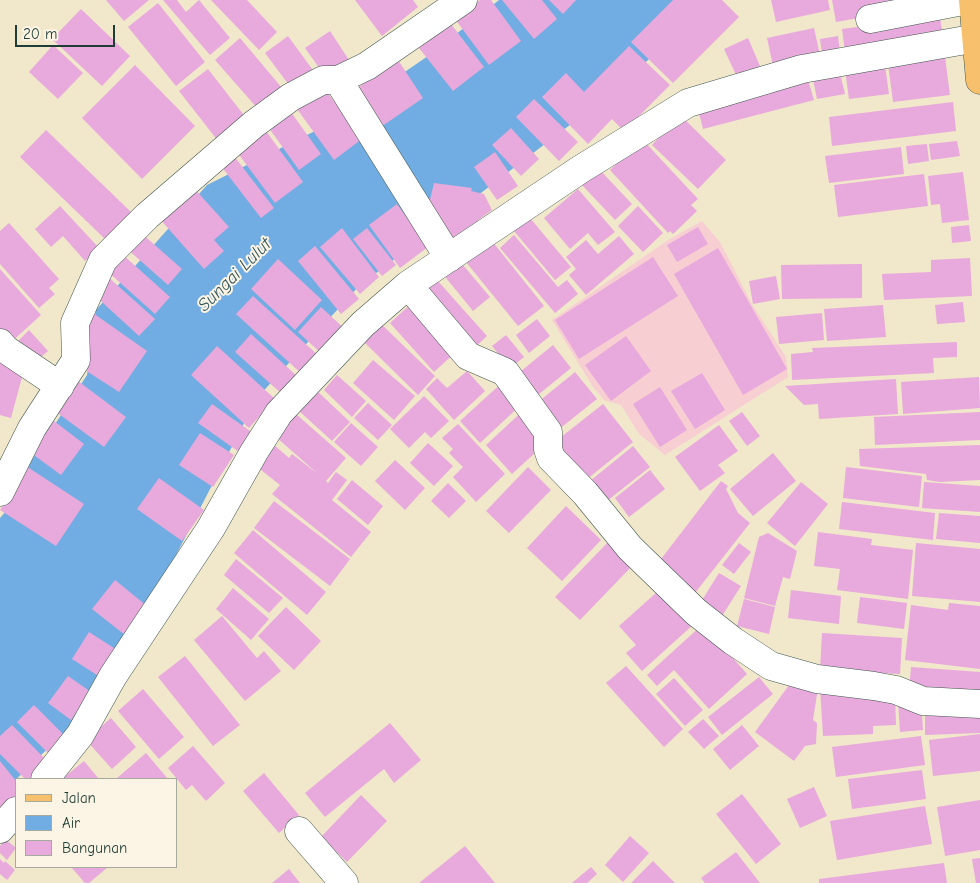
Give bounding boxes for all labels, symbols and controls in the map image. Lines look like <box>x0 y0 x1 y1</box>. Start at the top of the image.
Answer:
scale bar <box>18 15 118 47</box>
text: 20 m <box>23 25 57 43</box>
water label: Sungai Lulut <box>194 234 276 316</box>
legend <box>15 778 178 868</box>
text: Jalan <box>62 789 96 807</box>
text: Air <box>62 814 80 832</box>
text: Bangunan <box>62 839 127 857</box>

